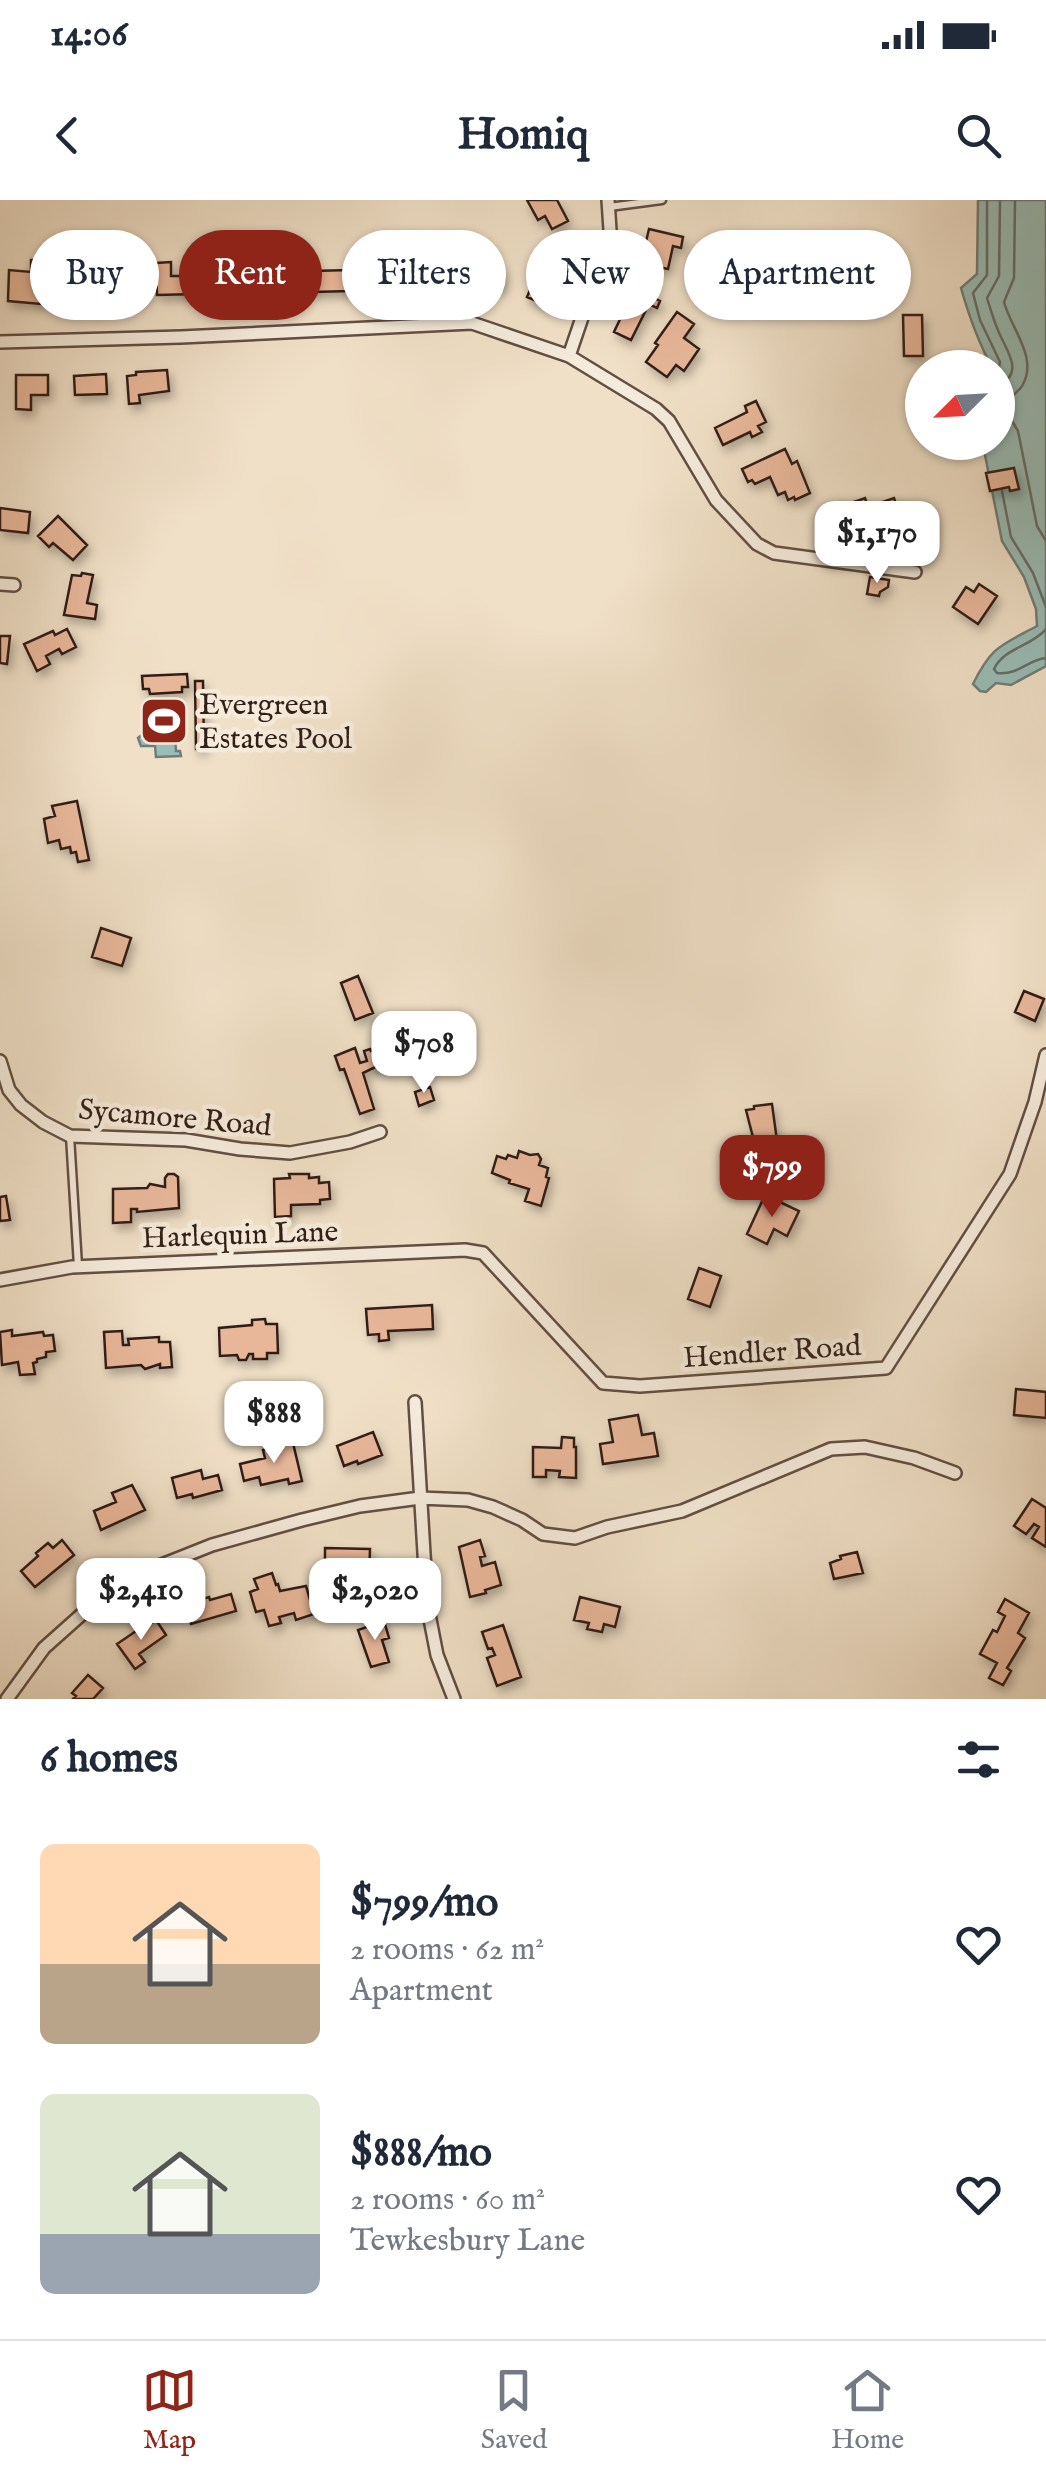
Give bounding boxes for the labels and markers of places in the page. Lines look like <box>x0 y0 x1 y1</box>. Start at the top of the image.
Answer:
pin: $1,170 <box>796 501 958 586</box>
place label: Evergreen Estates Pool <box>199 687 353 759</box>
sports icon: Evergreen Estates Pool <box>138 695 190 747</box>
pin: $708 <box>365 1011 483 1096</box>
pin: $799 <box>713 1135 831 1220</box>
pin: $888 <box>215 1381 333 1466</box>
pin: $2,410 <box>60 1558 222 1643</box>
pin: $2,020 <box>294 1558 456 1643</box>

